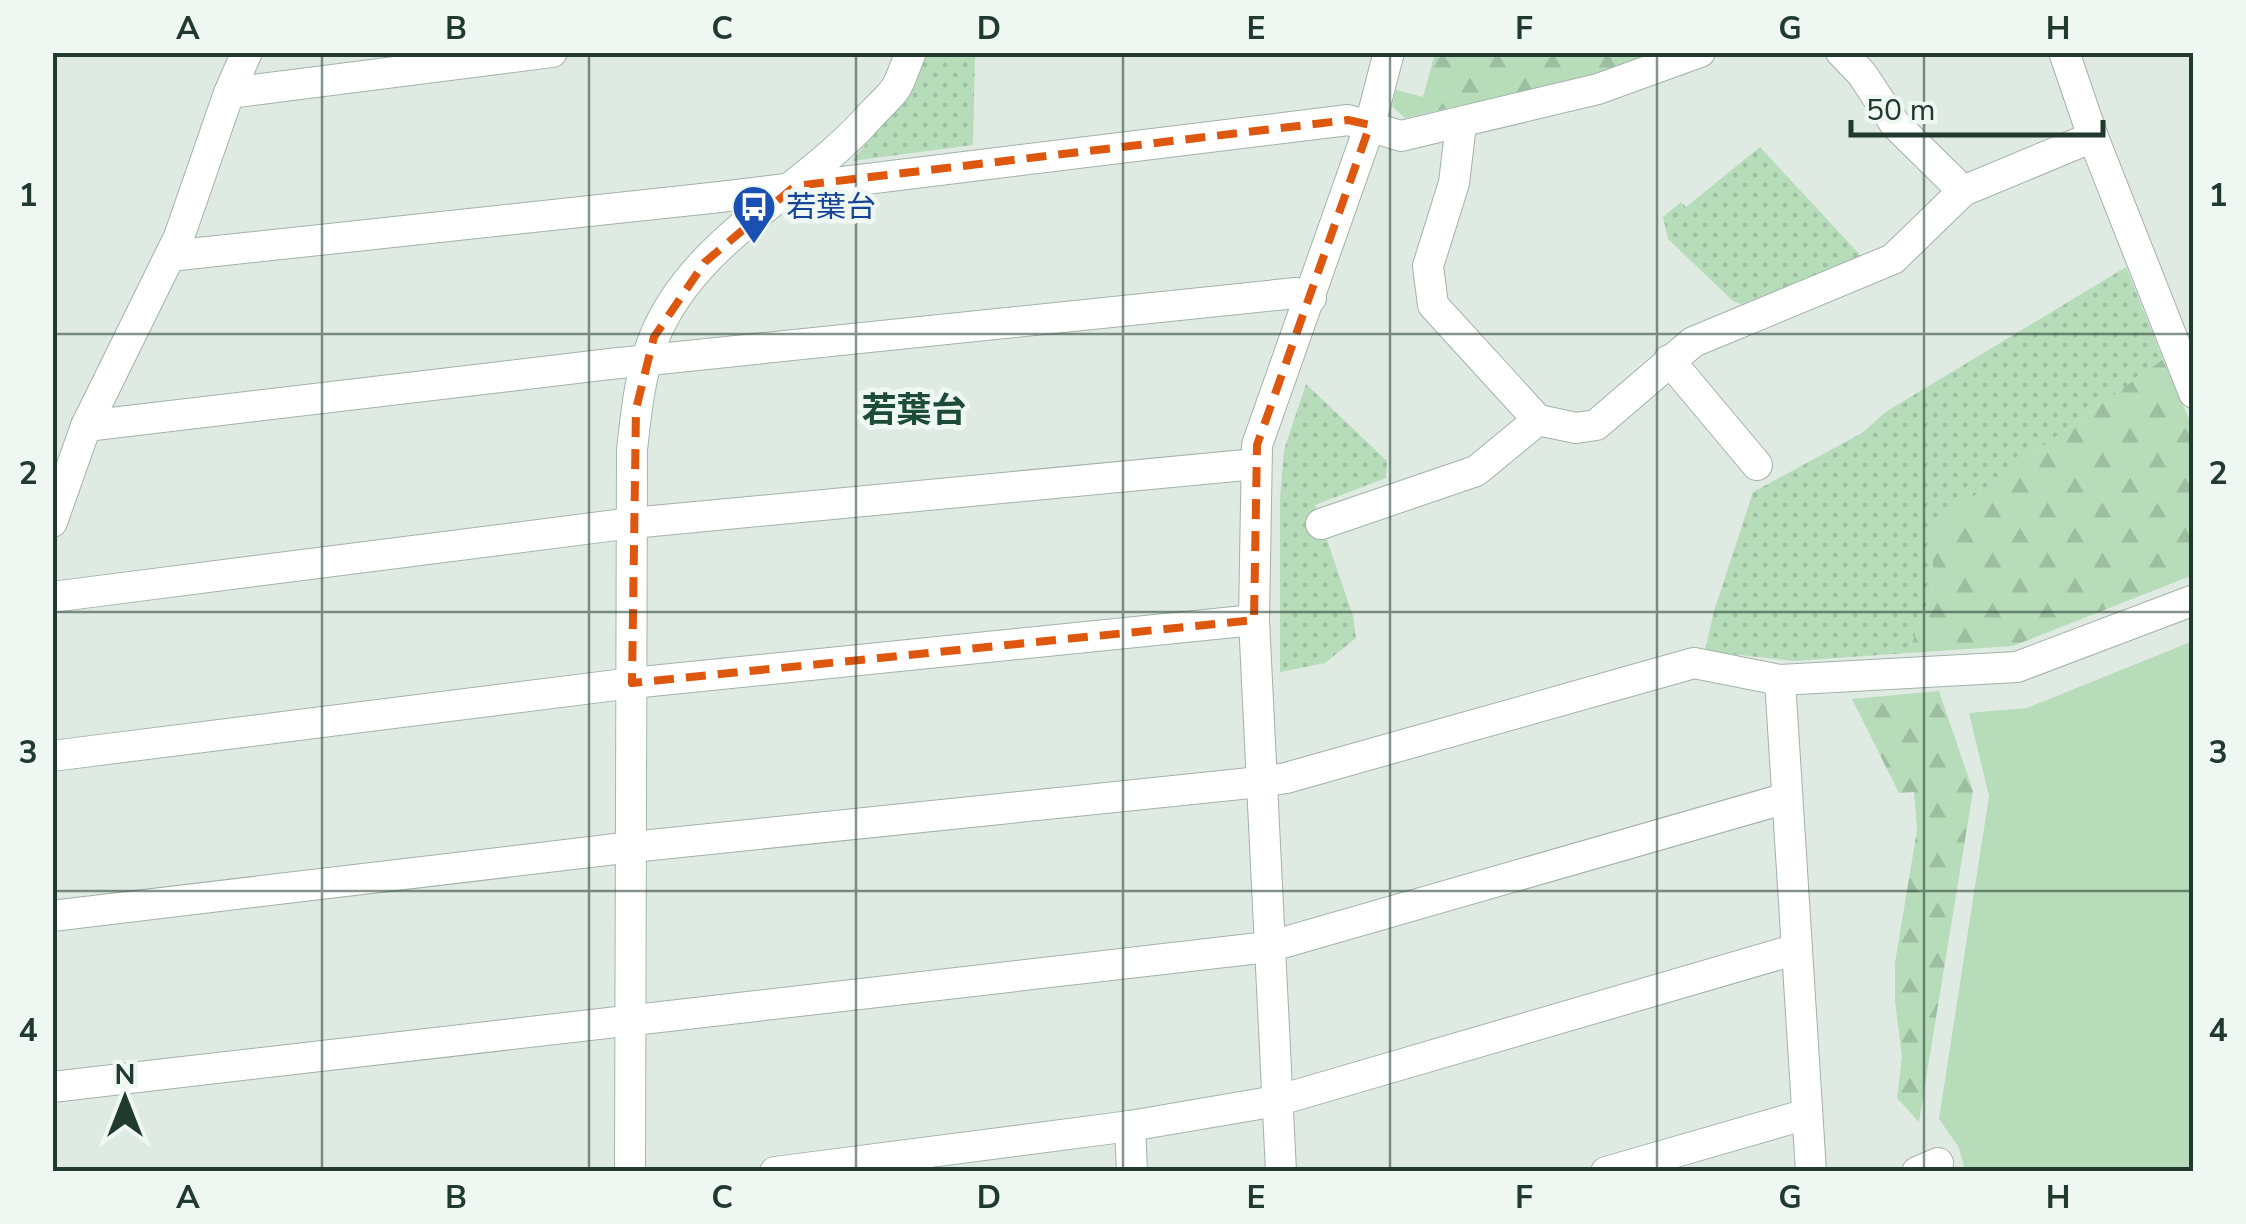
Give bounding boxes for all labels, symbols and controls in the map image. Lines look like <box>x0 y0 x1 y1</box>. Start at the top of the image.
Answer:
text: A <box>176 7 200 50</box>
text: B <box>445 7 467 50</box>
text: C <box>711 7 733 50</box>
text: D <box>977 7 1001 50</box>
text: E <box>1246 7 1266 50</box>
text: F <box>1515 7 1533 50</box>
text: G <box>1778 7 1802 50</box>
text: H <box>2046 7 2070 50</box>
scale bar <box>1851 75 2104 137</box>
text: 50 m <box>1866 90 1935 131</box>
text: 1 <box>18 174 38 217</box>
text: 1 <box>2208 174 2228 217</box>
bus stop icon: 若葉台 <box>731 184 777 245</box>
place label: 若葉台 <box>786 187 876 228</box>
district label: 若葉台 <box>861 387 967 434</box>
text: 2 <box>18 452 38 495</box>
text: 2 <box>2208 452 2228 495</box>
text: 3 <box>18 731 38 774</box>
text: 3 <box>2208 731 2228 774</box>
text: 4 <box>18 1009 38 1052</box>
text: 4 <box>2208 1009 2228 1052</box>
north arrow <box>75 1049 175 1149</box>
text: N <box>115 1056 135 1094</box>
text: A <box>176 1176 200 1219</box>
text: B <box>445 1176 467 1219</box>
text: C <box>711 1176 733 1219</box>
text: D <box>977 1176 1001 1219</box>
text: E <box>1246 1176 1266 1219</box>
text: F <box>1515 1176 1533 1219</box>
text: G <box>1778 1176 1802 1219</box>
text: H <box>2046 1176 2070 1219</box>

